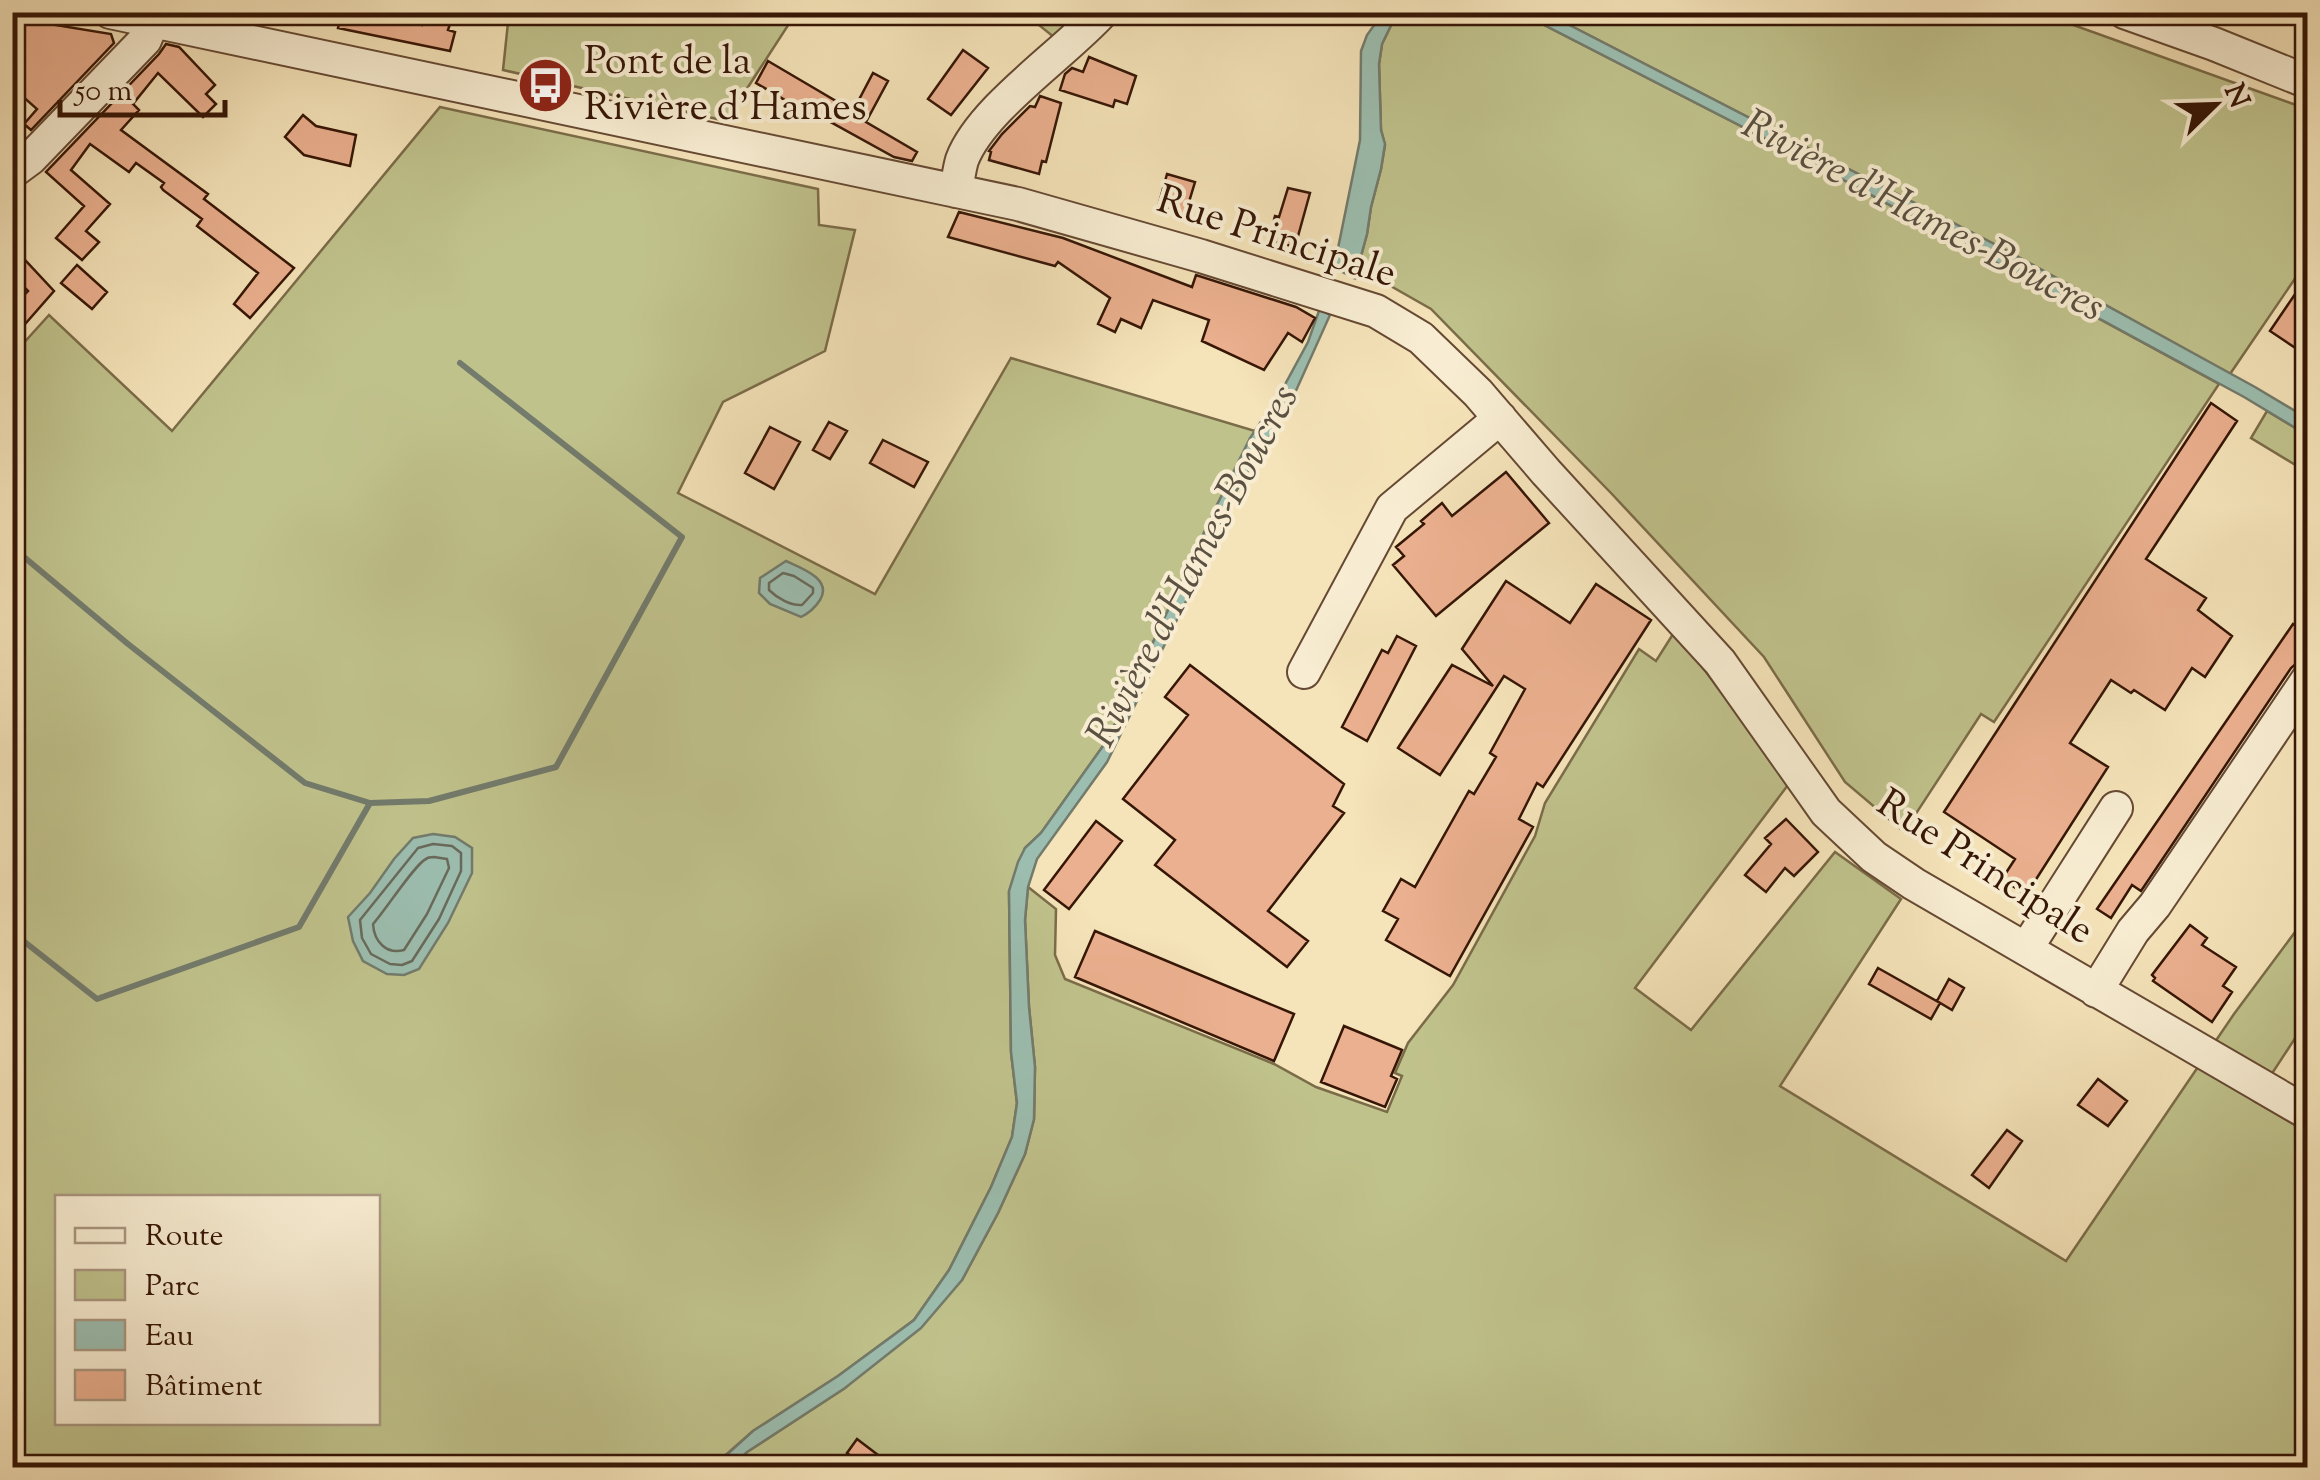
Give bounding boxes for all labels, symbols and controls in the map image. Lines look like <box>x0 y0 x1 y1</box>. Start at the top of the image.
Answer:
place label: Pont de la Rivière d'Hames <box>584 35 867 138</box>
scale bar <box>60 55 225 117</box>
north arrow <box>2165 55 2265 155</box>
bus stop icon: Pont de la Rivière d'Hames <box>515 56 575 116</box>
text: 50 m <box>73 71 133 114</box>
text: N <box>2212 78 2258 115</box>
water label: Rivière d'Hames-Boucres <box>1730 97 2114 339</box>
street label: Rue Principale <box>1149 173 1403 305</box>
water label: Rivière d'Hames-Boucres <box>1074 375 1316 759</box>
street label: Rue Principale <box>1864 777 2104 961</box>
legend <box>55 1195 380 1425</box>
text: Route <box>145 1216 224 1259</box>
text: Parc <box>145 1266 200 1309</box>
text: Eau <box>145 1316 194 1359</box>
text: Bâtiment <box>145 1366 262 1409</box>

